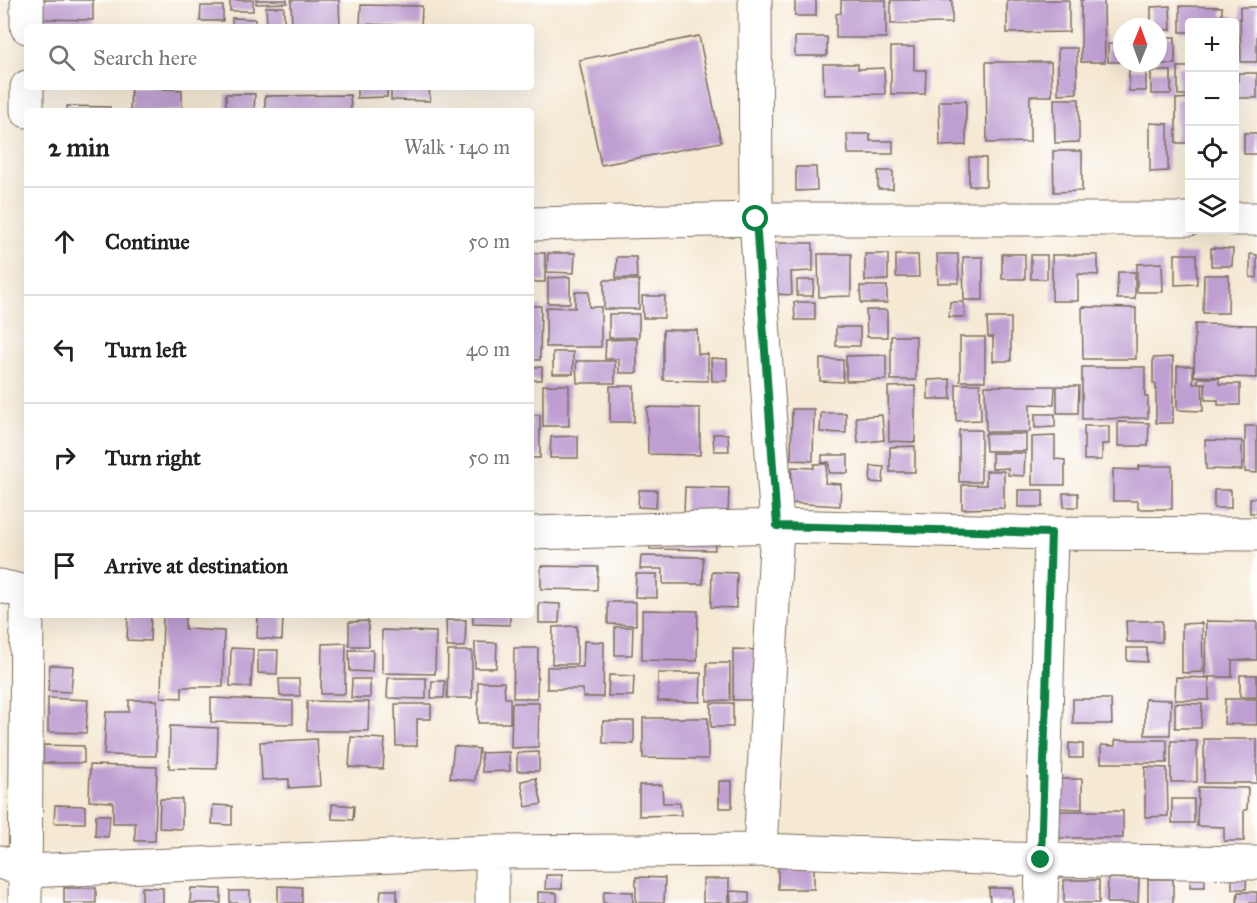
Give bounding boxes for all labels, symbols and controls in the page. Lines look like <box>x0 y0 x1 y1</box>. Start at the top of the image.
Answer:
north arrow <box>1113 18 1167 72</box>
map controls <box>1185 18 1239 234</box>
button: + <box>1185 18 1239 72</box>
search box <box>24 24 534 90</box>
icon: search <box>45 41 78 74</box>
text: Search here <box>93 44 197 71</box>
button: − <box>1185 72 1239 126</box>
button: locate <box>1185 126 1239 180</box>
text: 2 min <box>48 131 109 163</box>
text: Walk · 140 m <box>404 135 510 159</box>
button: layers <box>1185 180 1239 234</box>
route start <box>742 205 768 231</box>
icon: ahead <box>48 225 81 258</box>
text: Continue <box>105 228 190 255</box>
text: 50 m <box>468 229 510 253</box>
icon: left <box>48 333 81 366</box>
text: Turn left <box>105 336 187 363</box>
text: 40 m <box>466 337 510 361</box>
icon: right <box>48 441 81 474</box>
text: Turn right <box>105 444 201 471</box>
text: 50 m <box>468 445 510 469</box>
icon: arrive <box>48 549 81 582</box>
text: Arrive at destination <box>105 552 288 579</box>
route end <box>1027 846 1053 872</box>

